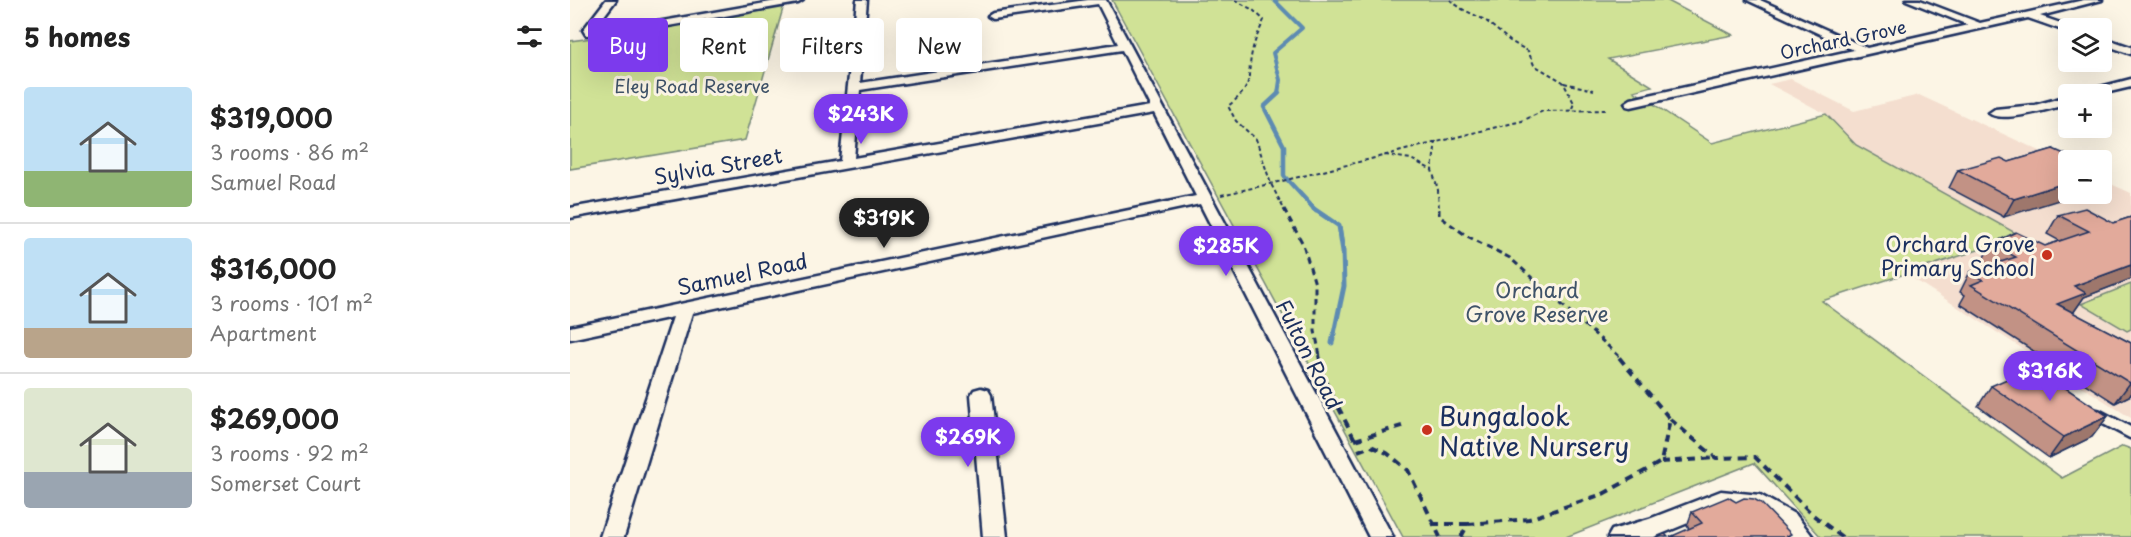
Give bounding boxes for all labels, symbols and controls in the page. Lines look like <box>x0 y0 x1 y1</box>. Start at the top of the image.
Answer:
street label: Orchard Grove <box>1777 12 1909 66</box>
text: 5 homes <box>24 17 130 56</box>
chip: Buy <box>588 18 668 72</box>
chip: Rent <box>680 18 768 72</box>
chip: Filters <box>780 18 884 72</box>
chip: New <box>896 18 982 72</box>
map controls <box>2058 18 2112 204</box>
button: layers <box>2058 18 2112 72</box>
icon: filters <box>513 20 546 53</box>
park label: Eley Road Reserve <box>614 72 770 99</box>
button: + <box>2058 84 2112 138</box>
pin: $243K <box>819 94 903 145</box>
text: $319,000 <box>210 98 333 137</box>
text: $243K <box>828 98 894 128</box>
icon: home <box>72 111 144 183</box>
text: 3 rooms · 86 m² <box>210 137 369 167</box>
street label: Sylvia Street <box>651 138 785 192</box>
button: − <box>2058 150 2112 204</box>
text: Samuel Road <box>210 167 336 197</box>
pin: $319K <box>842 198 926 249</box>
text: $319K <box>853 202 915 232</box>
pin: $285K <box>1184 226 1268 277</box>
place label: Orchard Grove Primary School <box>1880 227 2035 283</box>
text: $285K <box>1193 230 1259 260</box>
street label: Samuel Road <box>674 244 810 302</box>
marker: Orchard Grove Primary School <box>2040 248 2054 262</box>
text: $316,000 <box>210 249 336 288</box>
icon: home <box>72 262 144 334</box>
park label: Orchard Grove Reserve <box>1465 273 1609 329</box>
text: 3 rooms · 101 m² <box>210 288 373 318</box>
street label: Fulton Road <box>1269 293 1351 415</box>
text: Apartment <box>210 318 317 348</box>
pin: $316K <box>2008 351 2092 402</box>
text: $316K <box>2017 355 2083 385</box>
place label: Bungalook Native Nursery <box>1439 396 1629 465</box>
text: $269,000 <box>210 399 339 438</box>
icon: home <box>72 412 144 484</box>
pin: $269K <box>926 417 1010 468</box>
text: $269K <box>935 421 1001 451</box>
marker: Bungalook Native Nursery <box>1420 423 1434 437</box>
text: 3 rooms · 92 m² <box>210 438 369 468</box>
text: Somerset Court <box>210 468 361 498</box>

